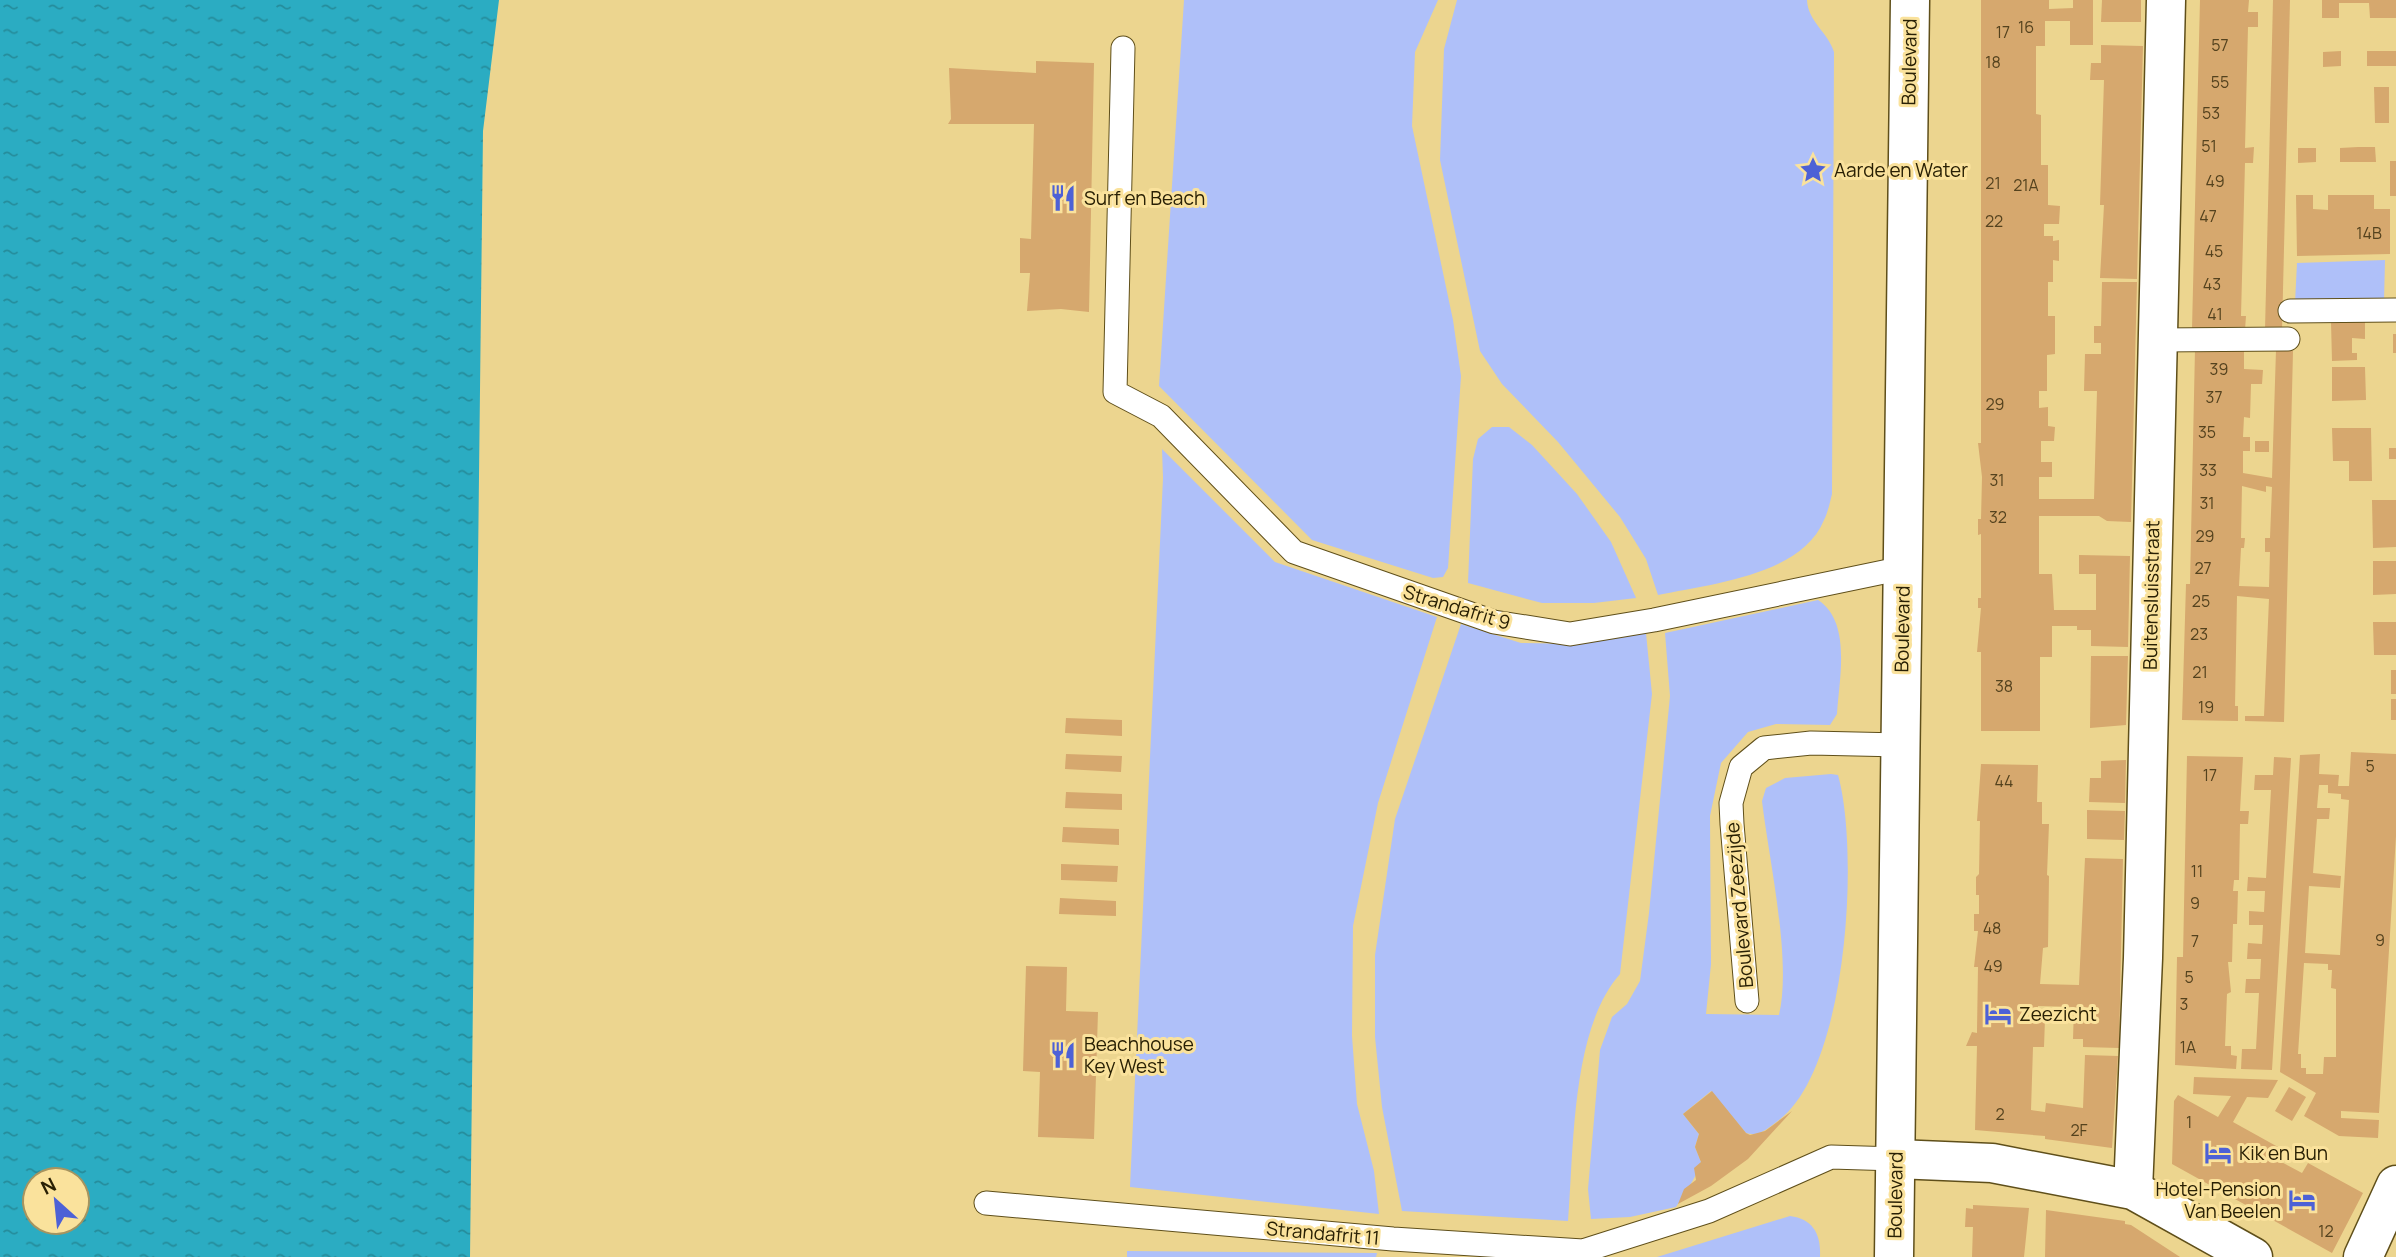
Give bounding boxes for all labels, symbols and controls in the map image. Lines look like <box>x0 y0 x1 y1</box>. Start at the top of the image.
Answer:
house number: 16 <box>2018 16 2034 38</box>
street label: Boulevard <box>1895 18 1923 106</box>
house number: 17 <box>1996 21 2010 43</box>
house number: 57 <box>2211 34 2229 56</box>
house number: 18 <box>1985 51 2001 73</box>
house number: 55 <box>2211 71 2229 93</box>
house number: 53 <box>2202 102 2220 124</box>
house number: 51 <box>2201 135 2217 157</box>
place icon: Aarde en Water <box>1798 155 1828 185</box>
place label: Aarde en Water <box>1834 157 1968 183</box>
house number: 49 <box>2205 170 2225 192</box>
house number: 21 <box>1985 172 2001 194</box>
house number: 21A <box>2013 174 2039 196</box>
restaurant icon: Surf en Beach <box>1048 183 1078 213</box>
place label: Surf en Beach <box>1084 185 1205 211</box>
house number: 47 <box>2199 205 2217 227</box>
house number: 22 <box>1985 210 2003 232</box>
house number: 14B <box>2356 222 2382 244</box>
house number: 45 <box>2205 240 2223 262</box>
house number: 43 <box>2203 273 2221 295</box>
house number: 41 <box>2207 303 2223 325</box>
house number: 39 <box>2210 358 2228 380</box>
house number: 37 <box>2206 386 2222 408</box>
house number: 29 <box>1985 393 2005 415</box>
house number: 35 <box>2198 421 2216 443</box>
house number: 33 <box>2199 459 2217 481</box>
house number: 31 <box>1989 469 2005 491</box>
house number: 31 <box>2199 492 2215 514</box>
house number: 32 <box>1989 506 2007 528</box>
street label: Buitensluisstraat <box>2137 520 2165 670</box>
house number: 29 <box>2195 525 2215 547</box>
house number: 27 <box>2194 557 2212 579</box>
street label: Strandafrit 9 <box>1400 578 1514 636</box>
street label: Boulevard <box>1888 585 1916 673</box>
house number: 25 <box>2192 590 2210 612</box>
house number: 23 <box>2190 623 2208 645</box>
house number: 21 <box>2192 661 2208 683</box>
house number: 38 <box>1995 675 2013 697</box>
house number: 19 <box>2198 696 2214 718</box>
house number: 5 <box>2365 755 2375 777</box>
house number: 17 <box>2203 764 2217 786</box>
house number: 44 <box>1994 770 2014 792</box>
street label: Boulevard Zeezijde <box>1719 821 1759 989</box>
house number: 11 <box>2191 860 2203 882</box>
house number: 9 <box>2190 892 2200 914</box>
house number: 48 <box>1983 917 2001 939</box>
house number: 9 <box>2375 929 2385 951</box>
house number: 7 <box>2191 930 2199 952</box>
house number: 49 <box>1983 955 2003 977</box>
house number: 5 <box>2184 966 2194 988</box>
house number: 3 <box>2180 993 2188 1015</box>
hotel icon: Zeezicht <box>1983 999 2013 1029</box>
place label: Zeezicht <box>2019 1001 2097 1027</box>
place label: Beachhouse Key West <box>1084 1031 1194 1079</box>
house number: 1A <box>2180 1036 2196 1058</box>
restaurant icon: Beachhouse Key West <box>1048 1040 1078 1070</box>
house number: 2 <box>1995 1103 2005 1125</box>
house number: 1 <box>2186 1111 2192 1133</box>
house number: 2F <box>2070 1119 2088 1141</box>
hotel icon: Kik en Bun <box>2203 1138 2233 1168</box>
place label: Kik en Bun <box>2239 1140 2328 1166</box>
street label: Boulevard <box>1881 1151 1909 1239</box>
north arrow <box>21 1166 91 1236</box>
text: N <box>36 1171 60 1201</box>
place label: Hotel-Pension Van Beelen <box>2156 1176 2281 1224</box>
hotel icon: Hotel-Pension Van Beelen <box>2287 1185 2317 1215</box>
street label: Strandafrit 11 <box>1265 1215 1381 1251</box>
house number: 12 <box>2318 1220 2334 1242</box>

